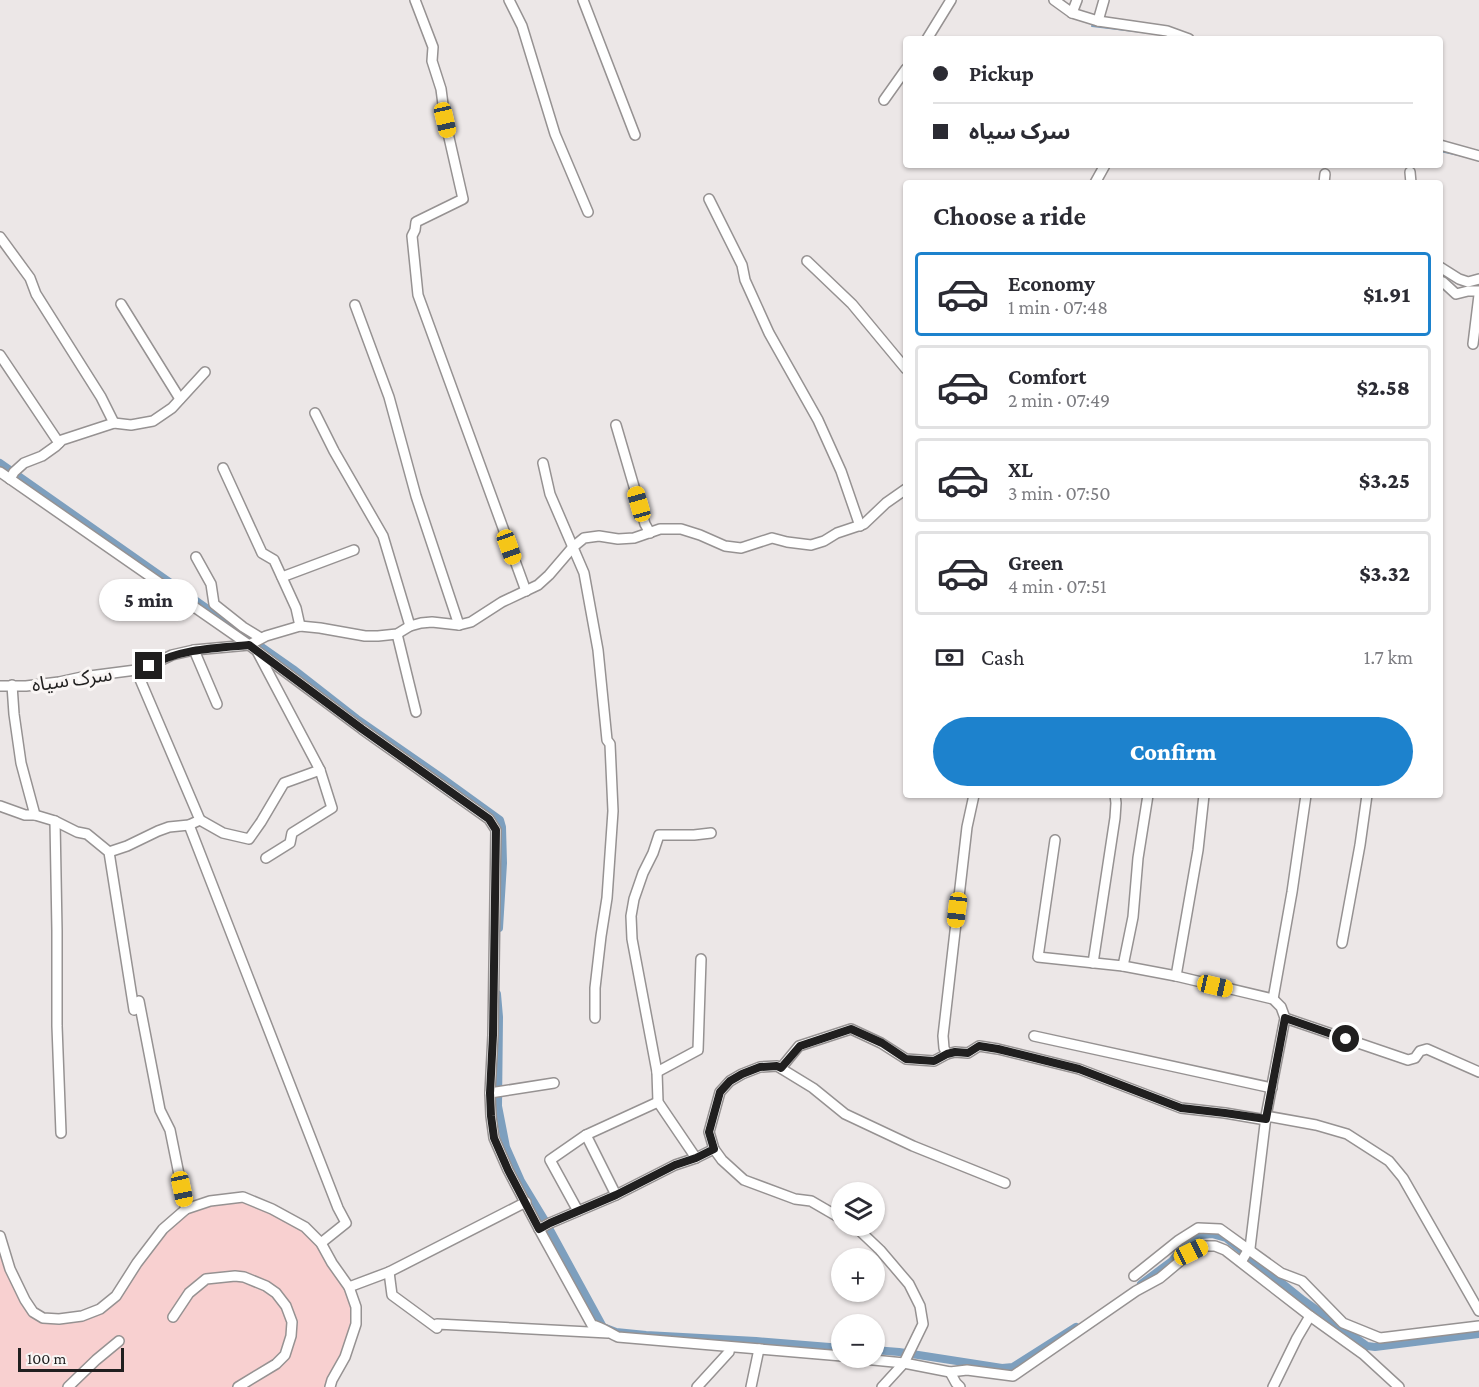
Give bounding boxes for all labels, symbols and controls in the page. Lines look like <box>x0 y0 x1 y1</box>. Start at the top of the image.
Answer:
text: Pickup <box>969 61 1034 86</box>
car <box>432 100 458 140</box>
text: سرک سیاه <box>969 119 1070 144</box>
text: Choose a ride <box>933 201 1086 231</box>
icon: car <box>936 267 990 321</box>
text: Economy <box>1008 271 1095 296</box>
text: $1.91 <box>1363 282 1410 307</box>
text: 1 min · 07:48 <box>1008 296 1108 318</box>
icon: car <box>936 360 990 414</box>
text: Comfort <box>1008 364 1086 389</box>
text: $2.58 <box>1356 375 1410 400</box>
text: 2 min · 07:49 <box>1008 389 1110 411</box>
icon: car <box>936 453 990 507</box>
text: XL <box>1008 457 1033 482</box>
text: $3.25 <box>1359 468 1410 493</box>
text: 3 min · 07:50 <box>1008 482 1111 504</box>
car <box>625 484 653 524</box>
car <box>494 527 524 567</box>
icon: car <box>936 546 990 600</box>
text: Green <box>1008 550 1064 575</box>
text: $3.32 <box>1359 561 1410 586</box>
text: 4 min · 07:51 <box>1008 575 1107 597</box>
callout: 5 min <box>100 579 198 621</box>
text: 5 min <box>124 589 173 611</box>
icon: cash <box>933 641 966 674</box>
text: Cash <box>981 645 1025 670</box>
text: 1.7 km <box>1364 646 1413 668</box>
route end <box>135 652 162 679</box>
street label: سرک سیاه <box>30 662 114 697</box>
button: Confirm <box>933 717 1413 786</box>
car <box>946 891 968 929</box>
car <box>1195 973 1235 999</box>
route start <box>1332 1025 1359 1052</box>
car <box>169 1170 195 1208</box>
map controls <box>831 1182 885 1368</box>
button: layers <box>831 1182 885 1236</box>
car <box>1171 1236 1211 1268</box>
button: + <box>831 1248 885 1302</box>
button: − <box>831 1314 885 1368</box>
scale bar <box>18 1345 124 1372</box>
text: 100 m <box>27 1350 66 1367</box>

